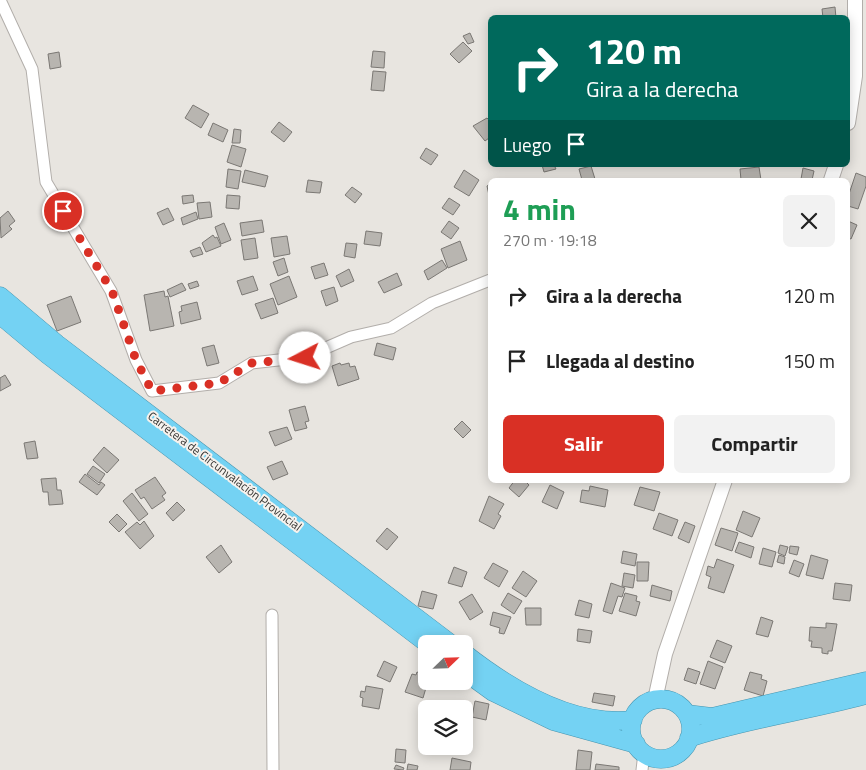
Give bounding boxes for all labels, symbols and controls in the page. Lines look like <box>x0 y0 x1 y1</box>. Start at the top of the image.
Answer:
text: 120 m <box>586 24 682 78</box>
icon: right <box>503 35 568 100</box>
text: Gira a la derecha <box>586 72 738 106</box>
text: Luego <box>503 130 552 159</box>
icon: arrive <box>562 130 590 158</box>
text: 4 min <box>503 186 576 232</box>
pin <box>42 190 84 232</box>
button: close <box>783 195 835 247</box>
icon: arrive <box>49 197 77 225</box>
text: 270 m · 19:18 <box>503 228 597 252</box>
text: Gira a la derecha <box>546 281 682 310</box>
text: 120 m <box>783 281 835 310</box>
icon: right <box>503 282 531 310</box>
position arrow <box>278 331 330 383</box>
text: Llegada al destino <box>546 346 695 375</box>
text: 150 m <box>783 346 835 375</box>
icon: arrive <box>503 347 531 375</box>
street label: Carretera de Circunvalación Provincial <box>144 407 306 535</box>
button: Salir <box>503 415 664 473</box>
button: Compartir <box>674 415 835 473</box>
north arrow <box>418 635 472 690</box>
map controls <box>418 635 473 755</box>
button: layers <box>418 700 473 755</box>

